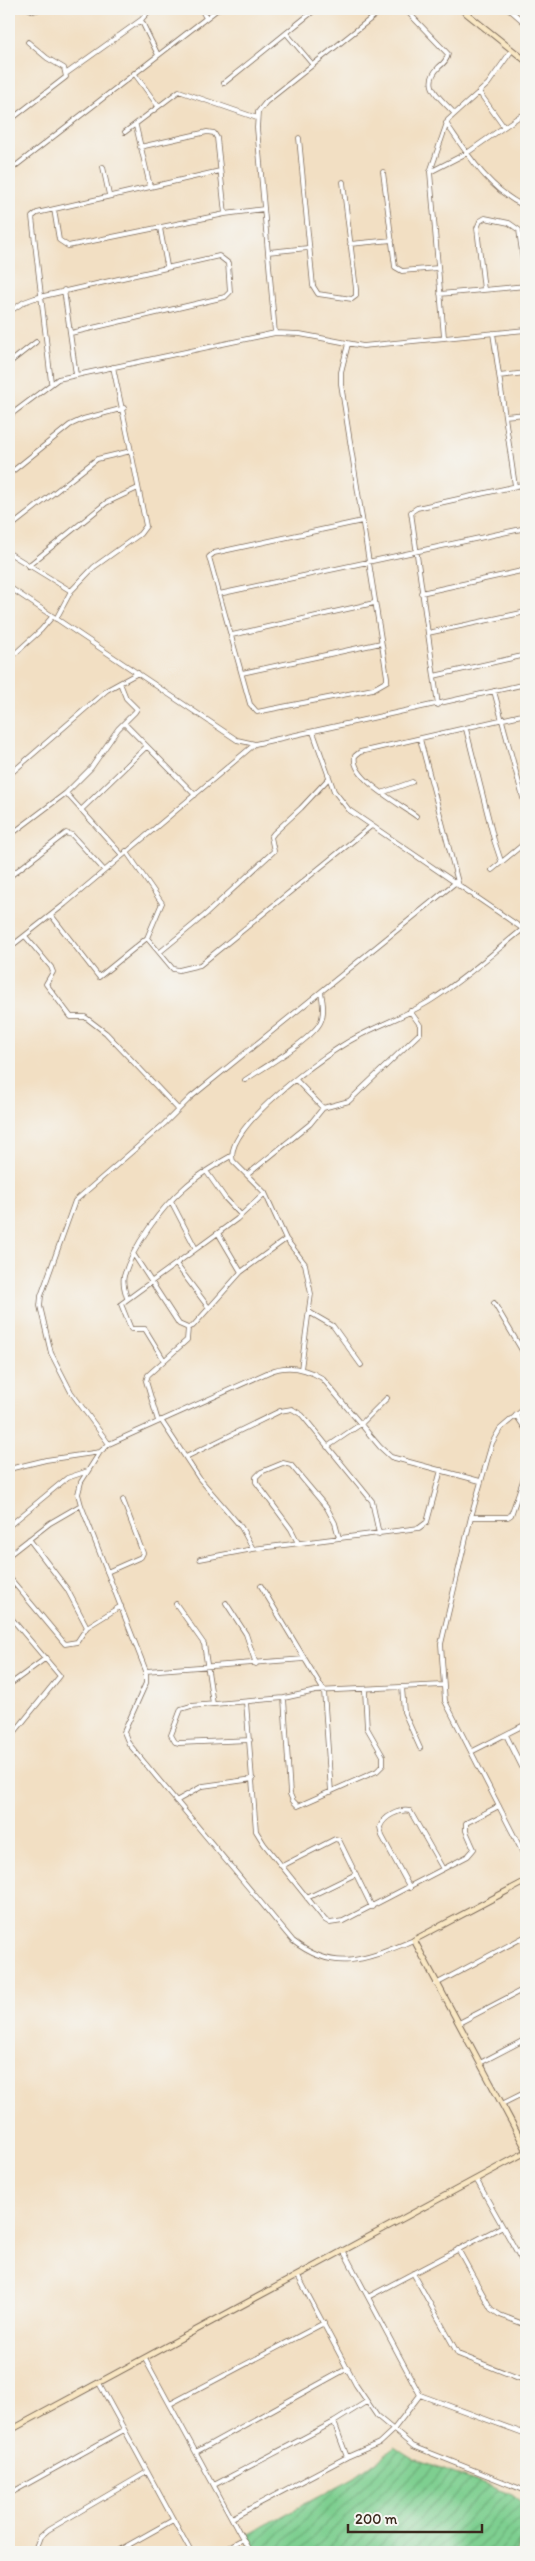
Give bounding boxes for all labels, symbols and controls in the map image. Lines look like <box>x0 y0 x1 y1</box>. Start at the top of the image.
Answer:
scale bar <box>348 2501 481 2533</box>
text: 200 m <box>355 2510 398 2528</box>

